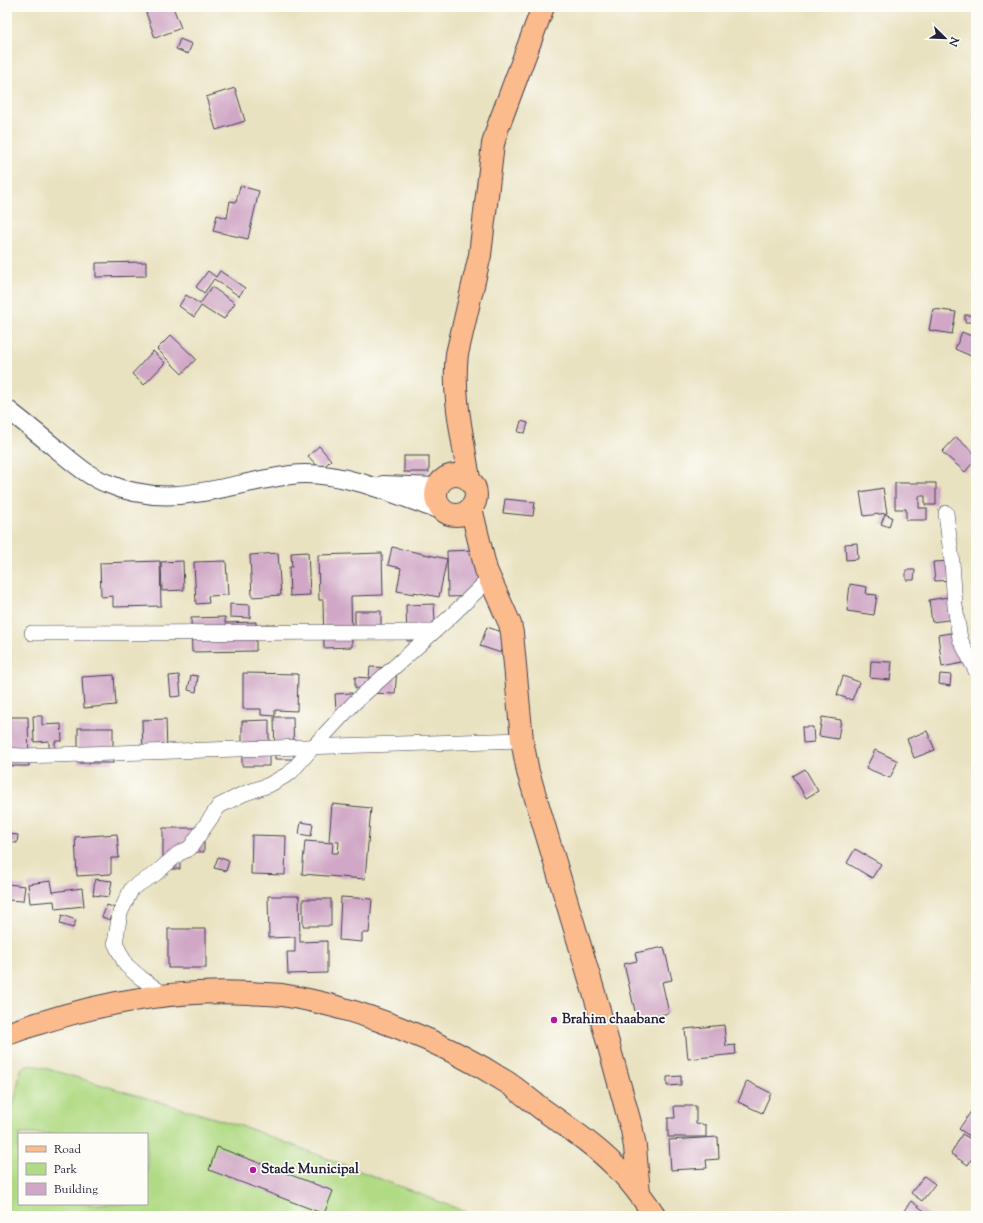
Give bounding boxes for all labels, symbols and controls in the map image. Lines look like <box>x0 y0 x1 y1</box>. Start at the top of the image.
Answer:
north arrow <box>925 18 965 58</box>
text: N <box>944 33 963 49</box>
place label: Brahim chaabane <box>562 1010 666 1030</box>
marker: Brahim chaabane <box>549 1015 559 1025</box>
legend <box>18 1133 148 1205</box>
text: Road <box>54 1141 81 1159</box>
place label: Stade Municipal <box>261 1160 359 1180</box>
text: Park <box>54 1161 77 1179</box>
marker: Stade Municipal <box>248 1165 258 1175</box>
text: Building <box>54 1181 98 1199</box>

